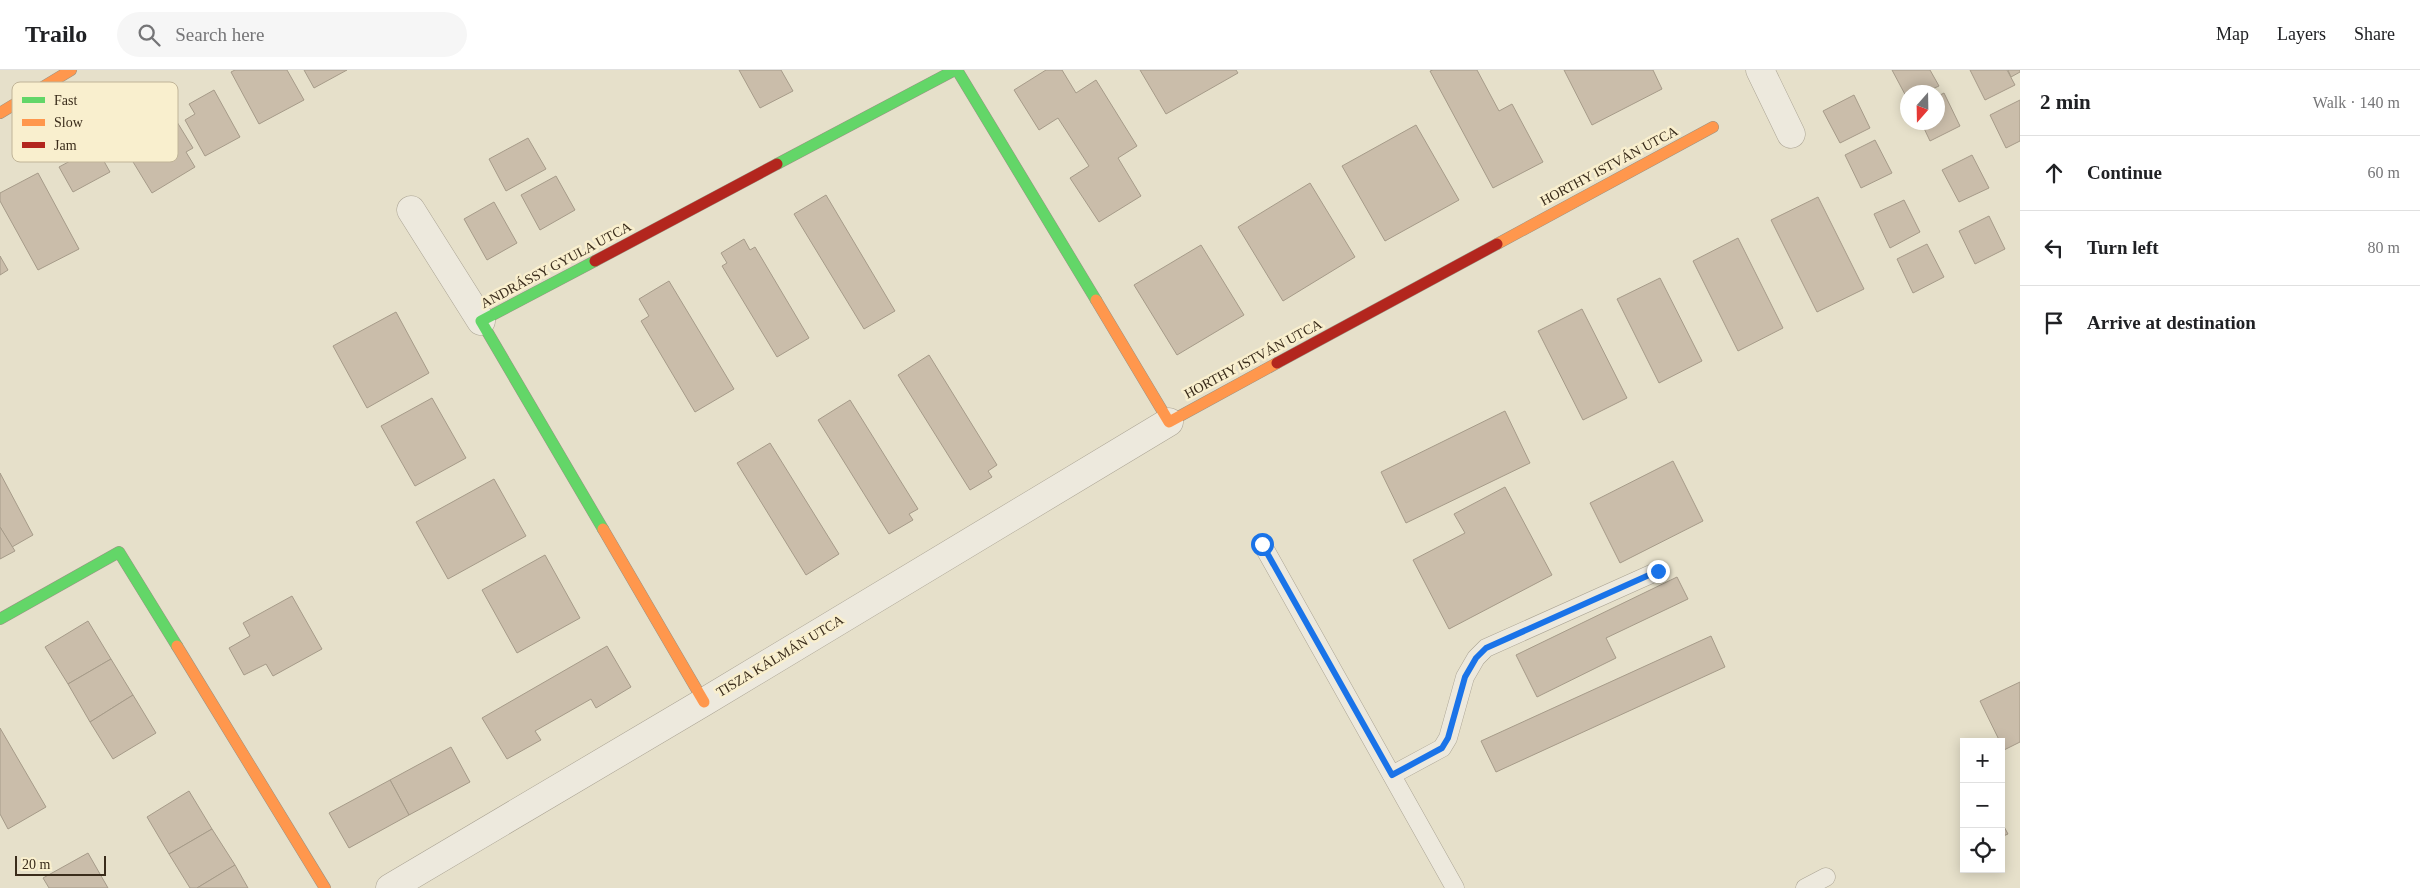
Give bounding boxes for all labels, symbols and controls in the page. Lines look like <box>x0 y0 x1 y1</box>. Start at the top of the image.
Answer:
search box <box>117 12 467 57</box>
text: Trailo <box>25 21 87 47</box>
icon: search <box>135 21 163 49</box>
text: Search here <box>175 24 264 45</box>
text: Map <box>2216 24 2249 44</box>
text: Layers <box>2277 24 2326 44</box>
text: Share <box>2354 24 2395 44</box>
legend <box>12 82 178 162</box>
north arrow <box>1900 85 1945 130</box>
text: 2 min <box>2040 90 2091 114</box>
text: Fast <box>54 93 77 108</box>
text: Walk · 140 m <box>2313 94 2400 111</box>
text: Slow <box>54 115 84 130</box>
street label: HORTHY ISTVÁN UTCA <box>1537 122 1681 209</box>
text: Jam <box>54 138 77 153</box>
icon: ahead <box>2040 159 2068 187</box>
text: Continue <box>2087 162 2162 183</box>
text: 60 m <box>2368 164 2400 181</box>
street label: ANDRÁSSY GYULA UTCA <box>478 218 635 311</box>
icon: left <box>2040 234 2068 262</box>
text: Turn left <box>2087 237 2159 258</box>
text: 80 m <box>2368 239 2400 256</box>
icon: arrive <box>2040 309 2068 337</box>
text: Arrive at destination <box>2087 312 2256 333</box>
street label: HORTHY ISTVÁN UTCA <box>1181 315 1325 402</box>
route start <box>1251 533 1274 556</box>
route end <box>1647 560 1670 583</box>
street label: TISZA KÁLMÁN UTCA <box>713 611 847 700</box>
map controls <box>1960 738 2005 873</box>
button: + <box>1960 738 2005 783</box>
button: − <box>1960 783 2005 828</box>
button: locate <box>1960 828 2005 873</box>
scale bar <box>15 853 106 876</box>
text: 20 m <box>22 857 50 872</box>

